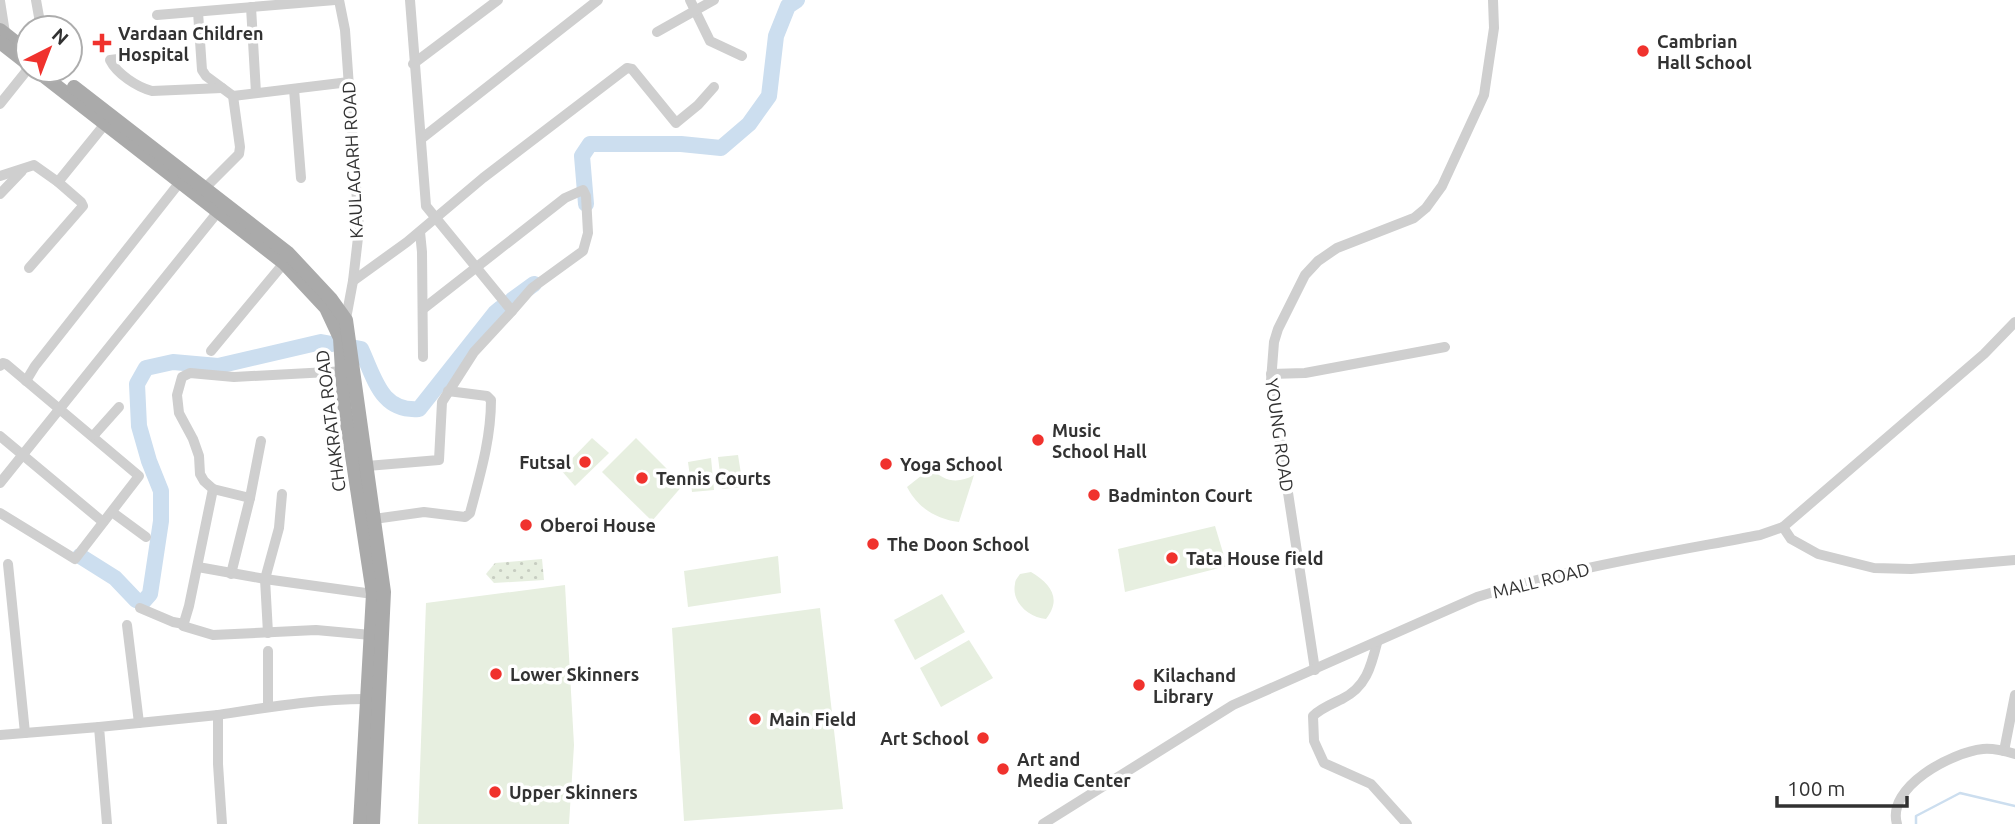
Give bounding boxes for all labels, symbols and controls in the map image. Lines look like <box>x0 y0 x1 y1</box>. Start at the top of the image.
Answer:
north arrow <box>14 14 84 84</box>
text: N <box>48 23 73 49</box>
place label: Vardaan Children Hospital <box>118 23 264 64</box>
place label: Cambrian Hall School <box>1657 31 1752 72</box>
marker: Vardaan Children Hospital <box>92 33 112 53</box>
marker: Cambrian Hall School <box>1635 43 1651 59</box>
street label: KAULAGARH ROAD <box>338 81 366 239</box>
street label: CHAKRATA ROAD <box>311 349 349 493</box>
street label: YOUNG ROAD <box>1262 377 1298 493</box>
place label: Music School Hall <box>1052 420 1147 461</box>
marker: Music School Hall <box>1030 432 1046 448</box>
place label: Futsal <box>519 452 572 472</box>
marker: Futsal <box>577 454 593 470</box>
place label: Yoga School <box>900 454 1003 474</box>
marker: Yoga School <box>878 456 894 472</box>
place label: Tennis Courts <box>656 468 771 488</box>
marker: Tennis Courts <box>634 470 650 486</box>
place label: Badminton Court <box>1108 485 1253 505</box>
marker: Badminton Court <box>1086 487 1102 503</box>
place label: Oberoi House <box>540 515 656 535</box>
marker: Oberoi House <box>518 517 534 533</box>
place label: The Doon School <box>887 534 1030 554</box>
marker: The Doon School <box>865 536 881 552</box>
place label: Tata House field <box>1186 548 1323 568</box>
marker: Tata House field <box>1164 550 1180 566</box>
street label: MALL ROAD <box>1490 558 1592 602</box>
place label: Lower Skinners <box>510 664 639 684</box>
place label: Kilachand Library <box>1153 665 1236 706</box>
marker: Lower Skinners <box>488 666 504 682</box>
marker: Kilachand Library <box>1131 677 1147 693</box>
place label: Main Field <box>769 709 856 729</box>
marker: Main Field <box>747 711 763 727</box>
place label: Art School <box>880 728 970 748</box>
marker: Art School <box>975 730 991 746</box>
place label: Art and Media Center <box>1017 749 1131 790</box>
marker: Art and Media Center <box>995 761 1011 777</box>
scale bar <box>1777 764 1906 808</box>
text: 100 m <box>1787 776 1845 800</box>
place label: Upper Skinners <box>509 782 638 802</box>
marker: Upper Skinners <box>487 784 503 800</box>

